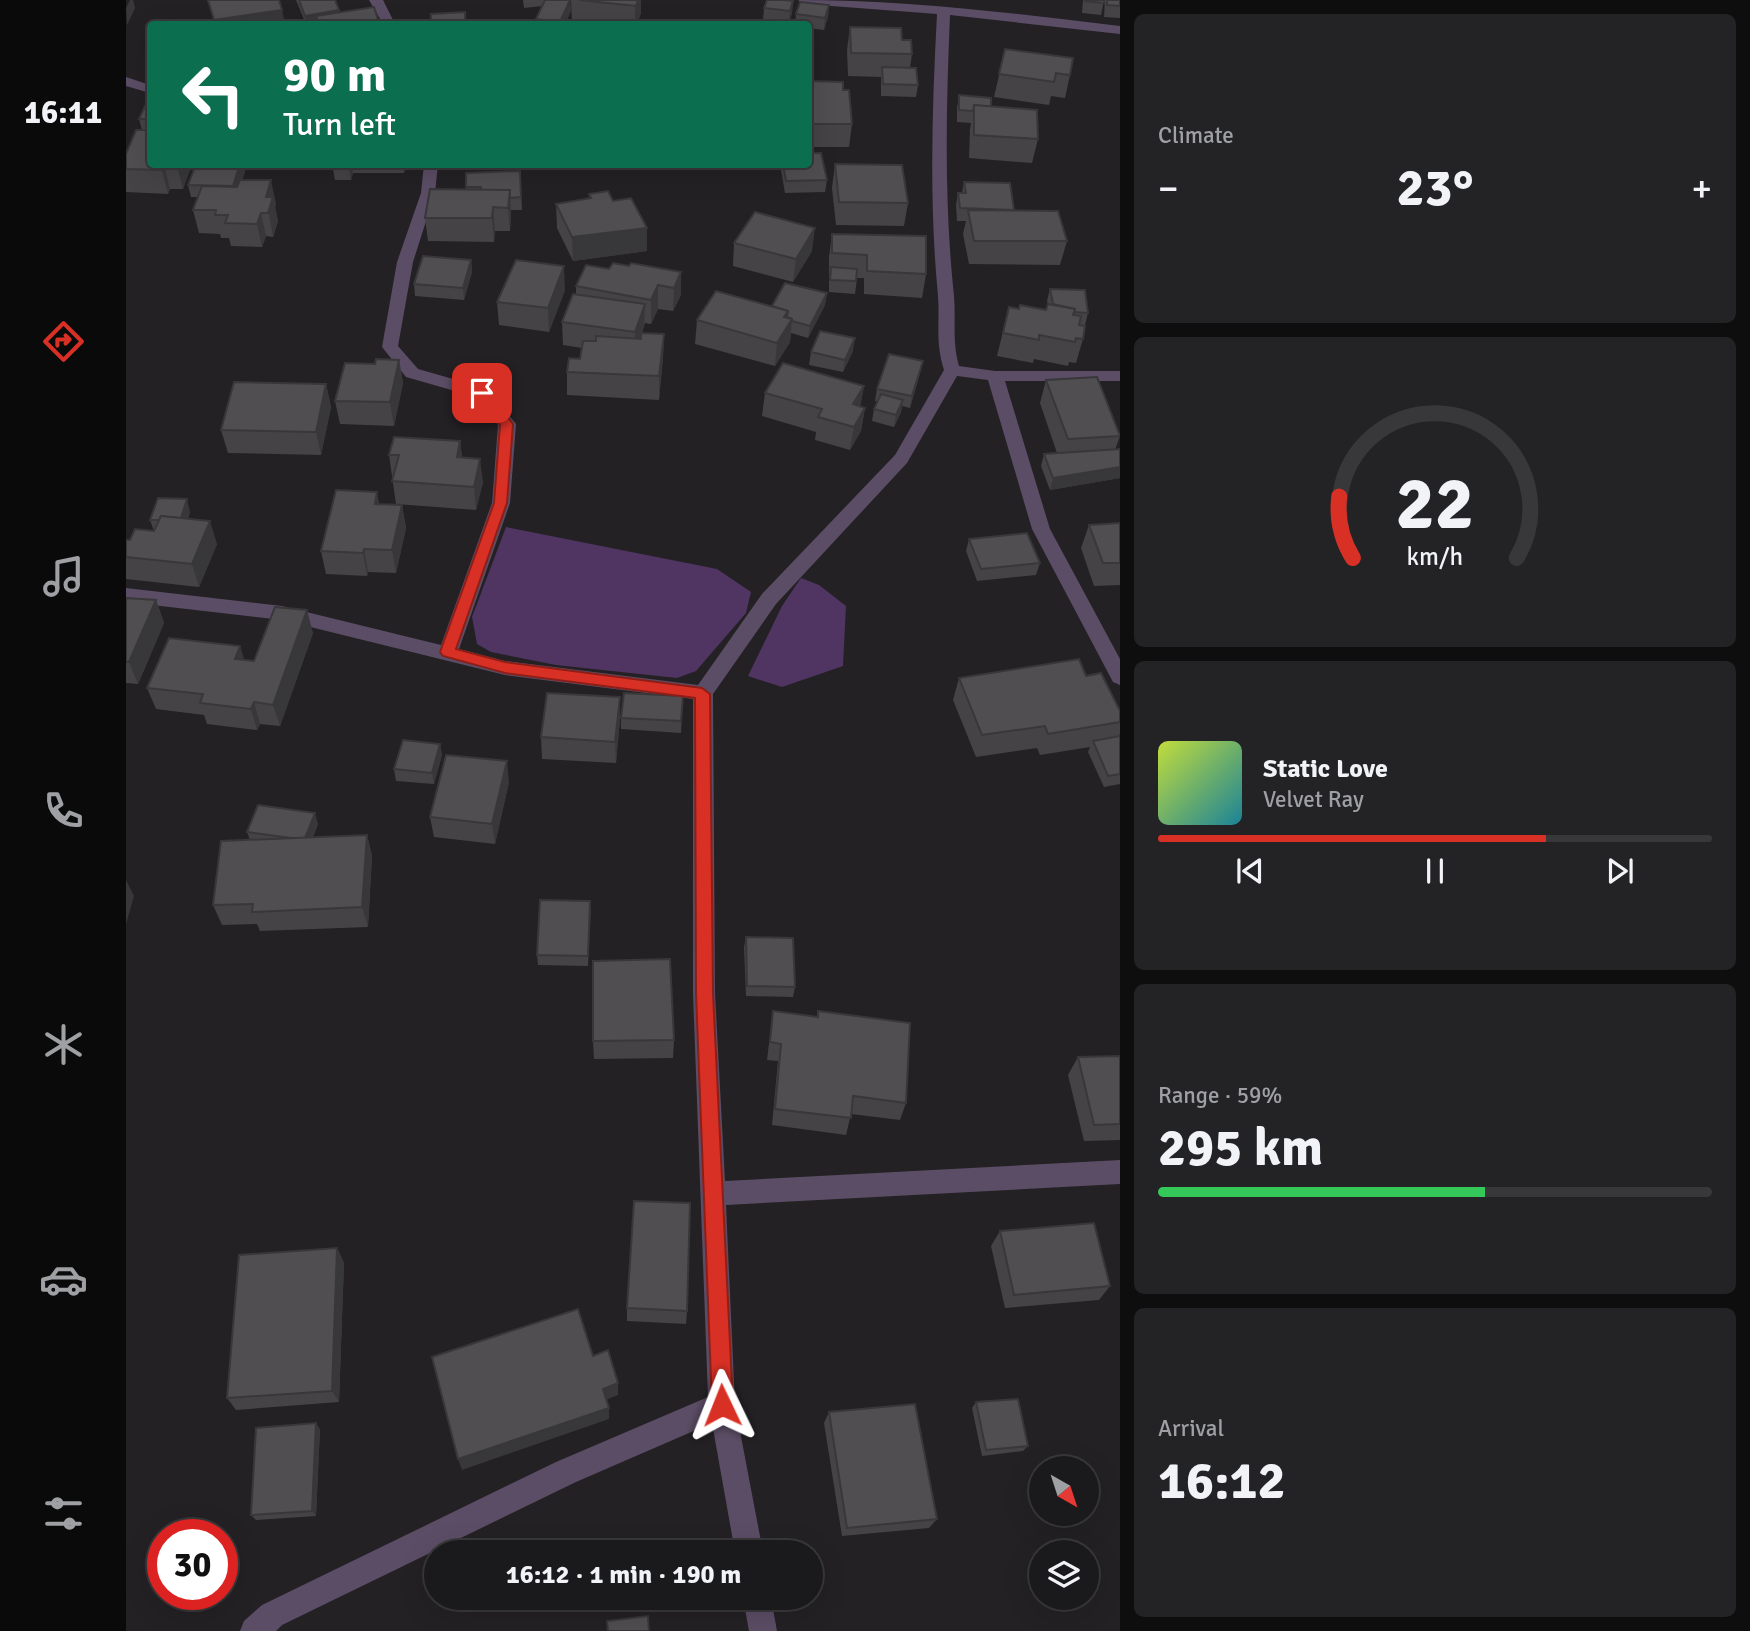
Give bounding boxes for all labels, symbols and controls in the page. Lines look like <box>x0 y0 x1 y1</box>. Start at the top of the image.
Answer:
text: 90 m <box>283 45 386 105</box>
icon: left <box>168 49 259 140</box>
text: 16:11 <box>24 93 102 132</box>
text: Turn left <box>283 105 396 144</box>
text: Climate <box>1158 121 1234 150</box>
text: 23° <box>1397 156 1473 220</box>
text: − <box>1158 165 1179 212</box>
text: + <box>1691 165 1712 212</box>
icon: directions <box>39 317 88 366</box>
pin <box>452 363 512 423</box>
icon: arrive <box>463 374 501 412</box>
text: 22 <box>1396 461 1474 550</box>
text: km/h <box>1407 541 1463 572</box>
icon: music <box>39 552 88 601</box>
text: Static Love <box>1263 753 1388 785</box>
text: Velvet Ray <box>1263 785 1364 814</box>
icon: phone <box>39 786 88 835</box>
icon: previous <box>1231 852 1269 890</box>
icon: pause <box>1416 852 1454 890</box>
icon: next <box>1601 852 1639 890</box>
icon: climate <box>39 1020 88 1069</box>
text: Range · 59% <box>1158 1081 1282 1110</box>
text: 295 km <box>1158 1116 1323 1180</box>
icon: car <box>39 1255 88 1304</box>
position arrow <box>685 1368 759 1442</box>
text: Arrival <box>1158 1414 1224 1443</box>
text: 16:12 <box>1158 1449 1286 1513</box>
north arrow <box>1029 1456 1099 1526</box>
map controls <box>1029 1456 1099 1610</box>
icon: filters <box>39 1489 88 1538</box>
speed limit sign: 30 <box>147 1519 238 1610</box>
button: layers <box>1029 1540 1099 1610</box>
text: 16:12 · 1 min · 190 m <box>506 1559 741 1591</box>

